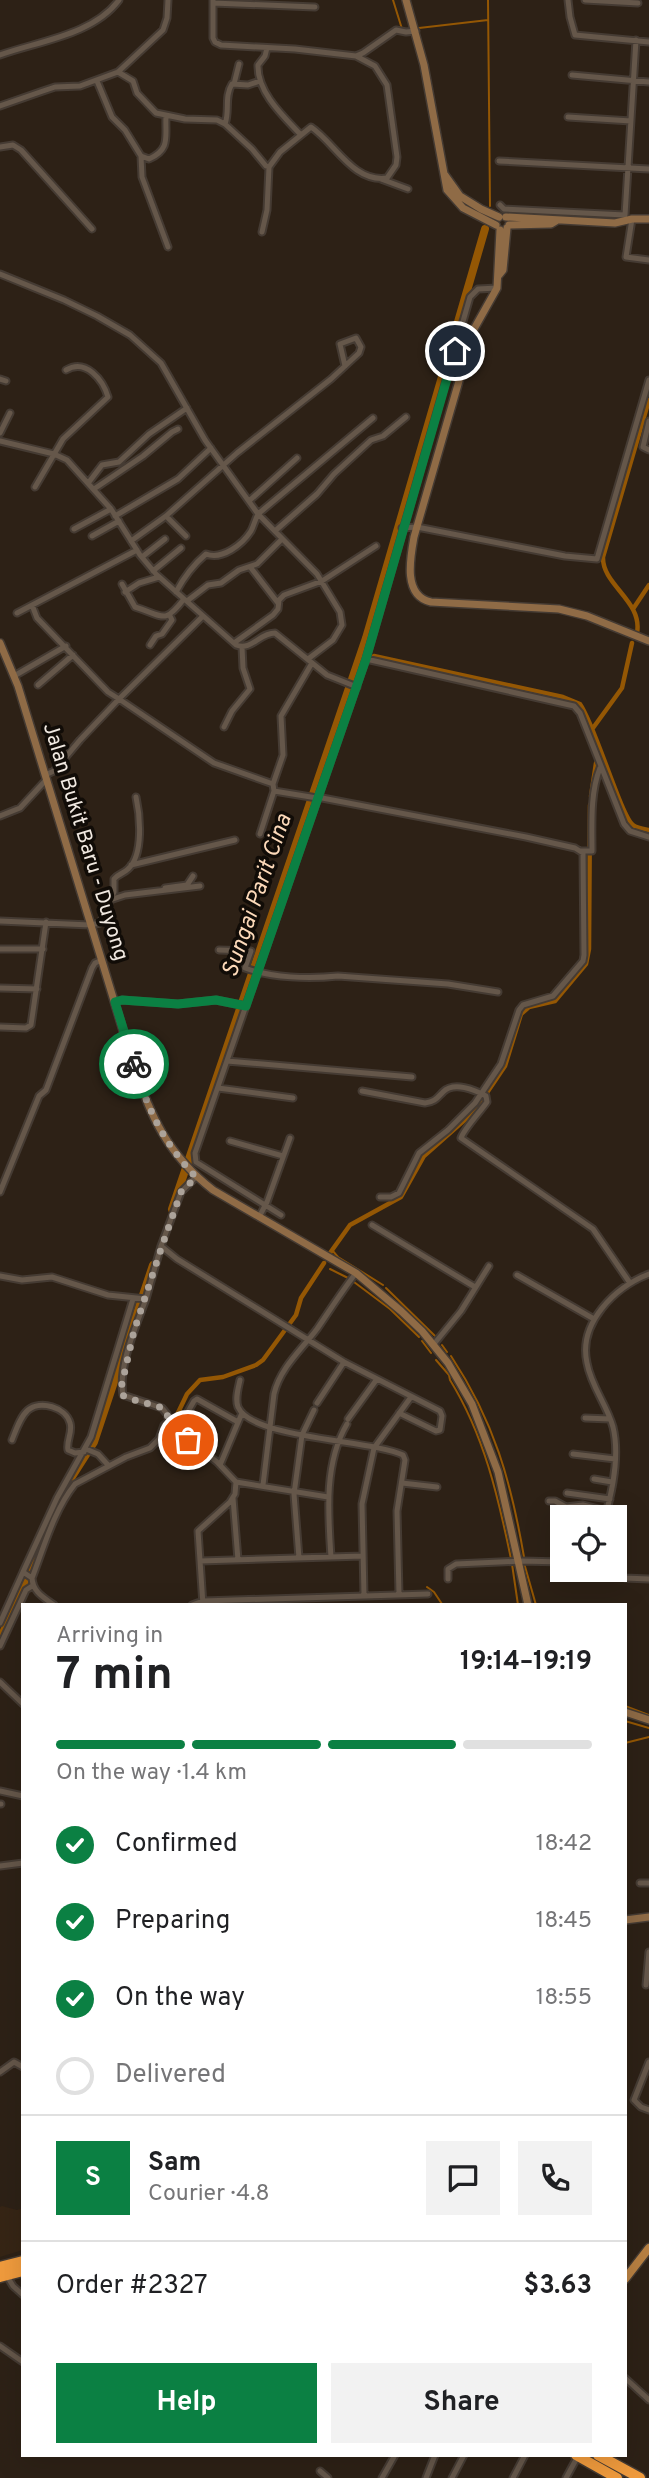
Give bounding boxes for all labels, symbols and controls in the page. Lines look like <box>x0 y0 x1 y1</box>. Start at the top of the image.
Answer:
pin <box>425 321 485 381</box>
icon: home <box>436 332 474 370</box>
street label: Jalan Bukit Baru - Duyong <box>36 720 134 964</box>
water label: Sungai Parit Cina <box>216 810 300 981</box>
courier <box>99 1029 169 1099</box>
icon: bike <box>115 1045 153 1083</box>
pin <box>158 1410 218 1470</box>
icon: bag <box>169 1421 207 1459</box>
map controls <box>550 1505 627 1582</box>
button: locate <box>550 1505 627 1582</box>
text: Arriving in <box>56 1622 163 1651</box>
text: 19:14–19:19 <box>460 1646 592 1679</box>
text: 7 min <box>56 1647 173 1706</box>
text: On the way · 1.4 km <box>56 1759 247 1788</box>
icon: check <box>56 1826 94 1864</box>
text: Confirmed <box>115 1828 238 1861</box>
text: 18:42 <box>536 1830 592 1859</box>
icon: check <box>56 1903 94 1941</box>
text: Preparing <box>115 1905 230 1938</box>
text: 18:45 <box>536 1907 592 1936</box>
icon: check <box>56 1980 94 2018</box>
text: On the way <box>115 1982 245 2015</box>
text: 18:55 <box>536 1984 592 2013</box>
text: Delivered <box>115 2059 226 2092</box>
button: chat <box>426 2141 500 2215</box>
button: phone <box>518 2141 592 2215</box>
text: Sam <box>148 2147 201 2180</box>
text: S <box>85 2162 101 2195</box>
text: Courier · 4.8 <box>148 2180 269 2209</box>
text: Order #2327 <box>56 2270 208 2303</box>
text: $3.63 <box>523 2270 592 2303</box>
button: Help <box>56 2363 317 2443</box>
button: Share <box>331 2363 592 2443</box>

